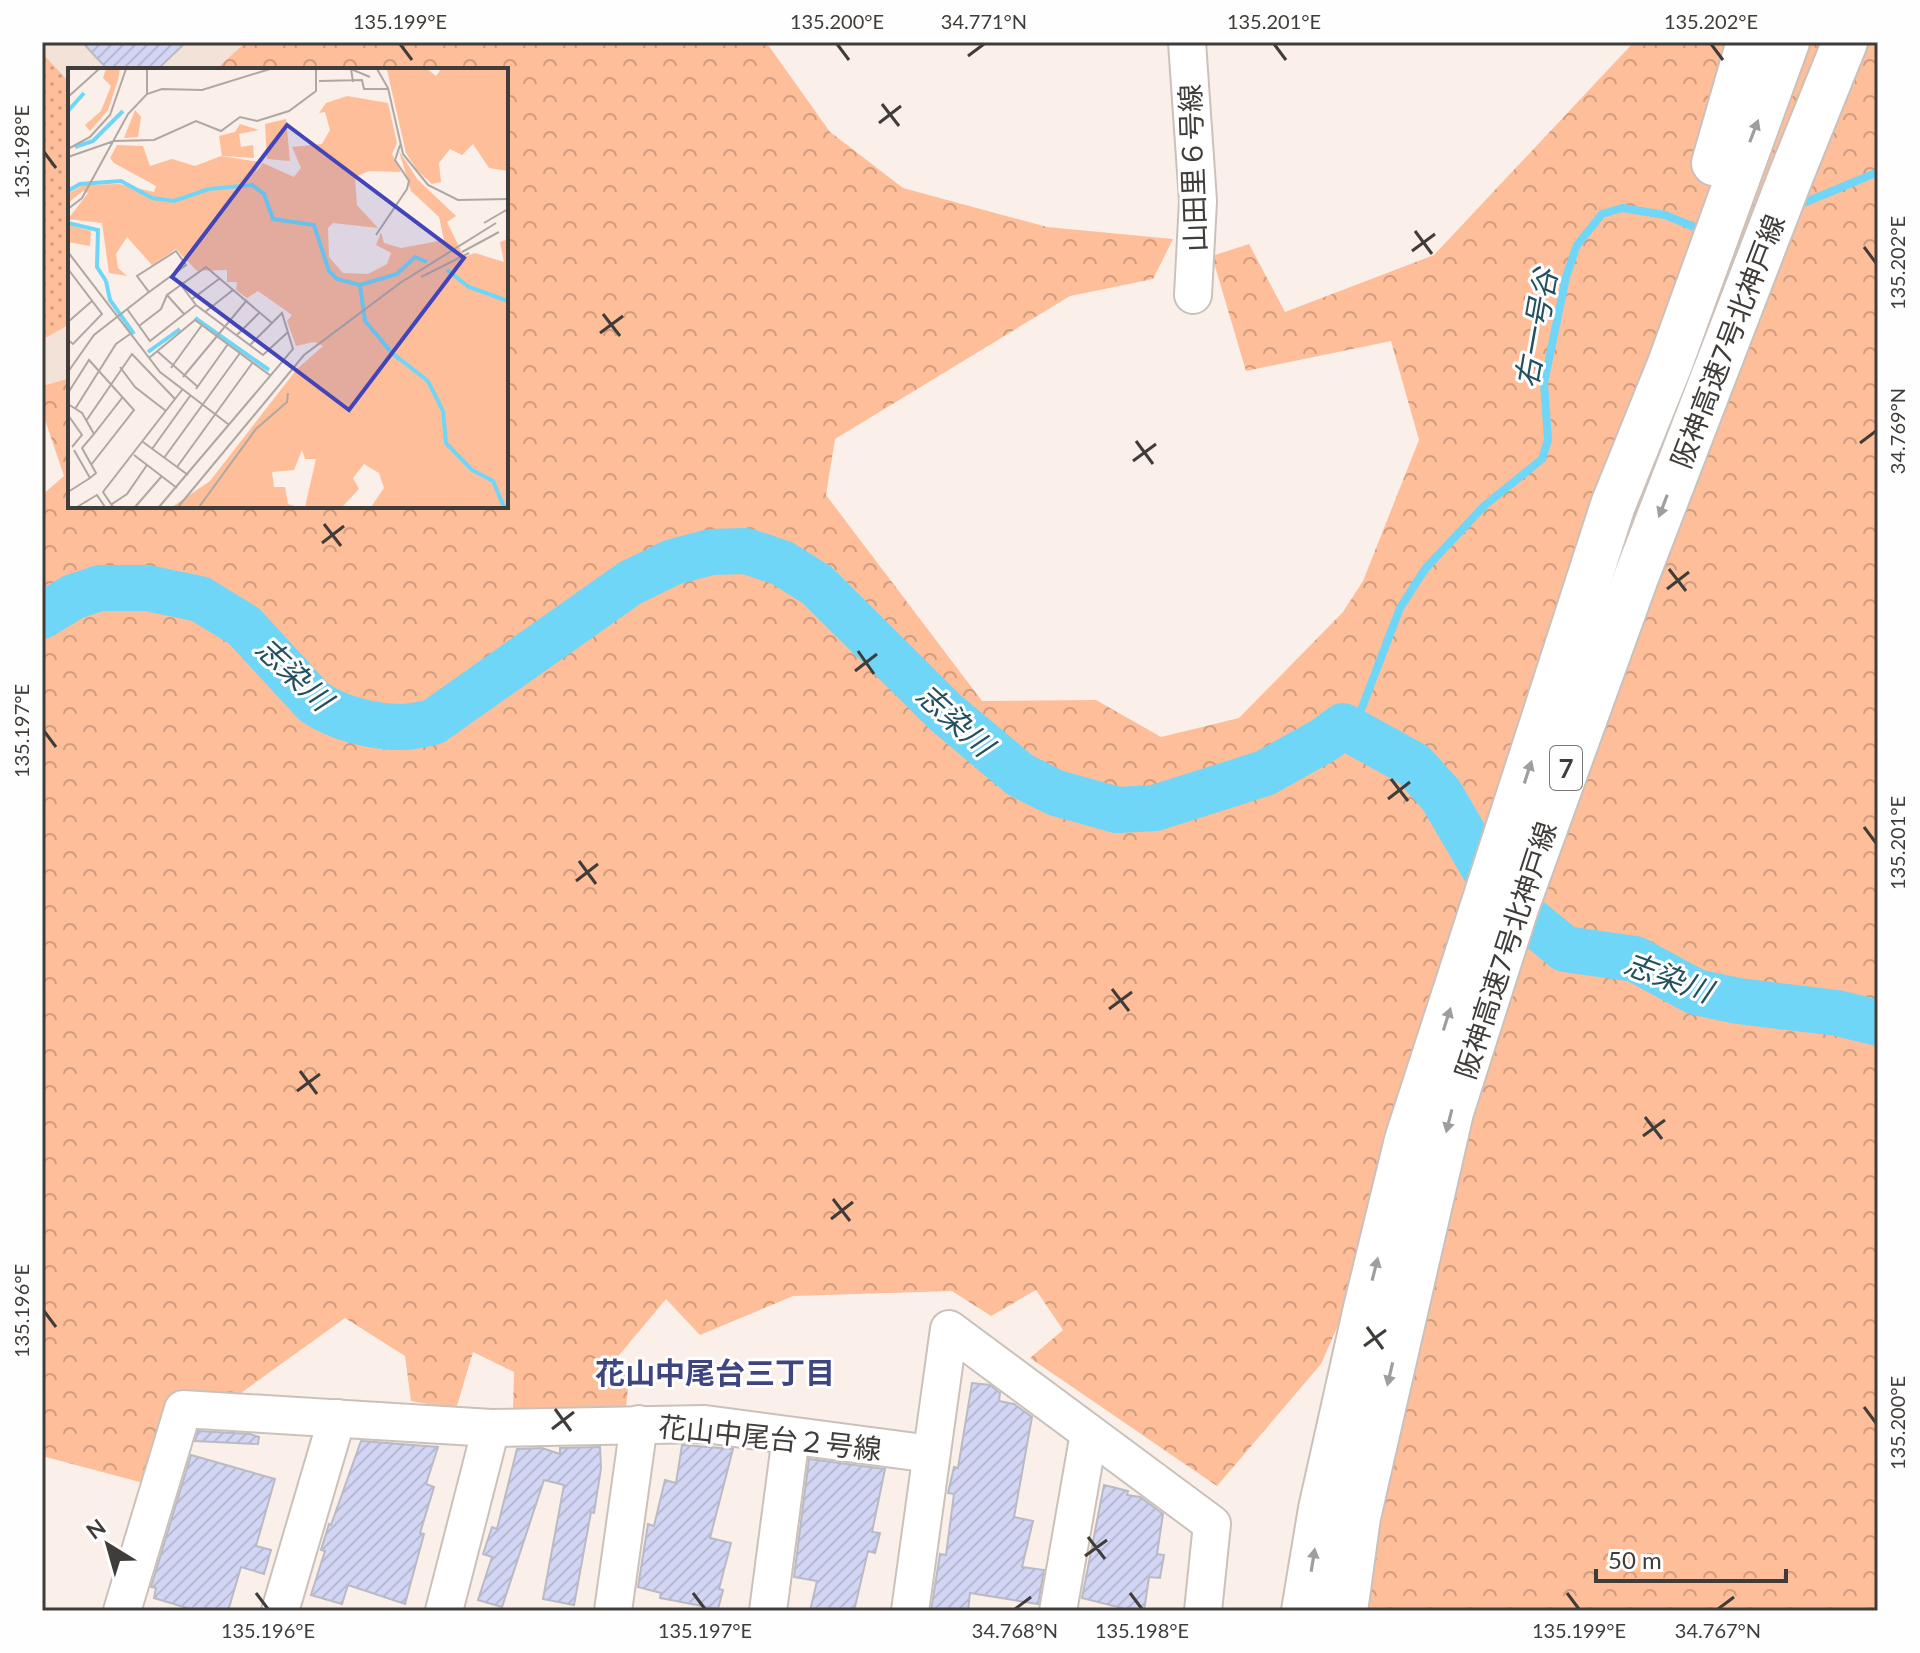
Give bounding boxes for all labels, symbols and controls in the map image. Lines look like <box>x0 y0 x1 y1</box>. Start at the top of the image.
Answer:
text: 135.199°E <box>353 9 447 33</box>
text: 135.200°E <box>790 9 884 33</box>
text: 34.771°N <box>941 9 1027 33</box>
text: 135.201°E <box>1227 9 1321 33</box>
text: 135.202°E <box>1664 9 1758 33</box>
inset map <box>68 68 508 508</box>
street label: 山田里６号線 <box>1172 83 1212 253</box>
text: 135.198°E <box>9 105 33 199</box>
one-way arrow <box>1748 119 1761 143</box>
street label: 阪神高速7号北神戸線 <box>1663 210 1791 472</box>
text: 135.202°E <box>1885 216 1909 310</box>
water label: 右一号谷 <box>1507 263 1564 390</box>
text: 34.769°N <box>1885 388 1909 474</box>
one-way arrow <box>1657 494 1670 518</box>
water label: 志染川 <box>250 629 342 719</box>
water label: 志染川 <box>911 676 1004 764</box>
text: 135.197°E <box>9 684 33 778</box>
road number: 7 <box>1550 746 1582 790</box>
one-way arrow <box>1522 759 1534 783</box>
text: 135.201°E <box>1885 796 1909 890</box>
street label: 阪神高速7号北神戸線 <box>1447 817 1563 1083</box>
water label: 志染川 <box>1621 944 1720 1009</box>
one-way arrow <box>1441 1007 1453 1031</box>
one-way arrow <box>1443 1109 1455 1134</box>
one-way arrow <box>1370 1256 1382 1281</box>
text: 135.196°E <box>9 1264 33 1358</box>
district label: 花山中尾台三丁目 <box>595 1354 835 1390</box>
one-way arrow <box>1383 1362 1396 1387</box>
text: 135.200°E <box>1885 1376 1909 1470</box>
street label: 花山中尾台２号線 <box>657 1408 883 1466</box>
north arrow <box>68 1505 148 1585</box>
text: N <box>81 1513 111 1545</box>
scale bar <box>1596 1533 1786 1583</box>
text: 50 m <box>1608 1545 1662 1574</box>
one-way arrow <box>1307 1547 1320 1572</box>
text: 135.196°E <box>221 1618 315 1642</box>
text: 135.197°E <box>658 1618 752 1642</box>
text: 34.768°N <box>972 1618 1058 1642</box>
text: 135.198°E <box>1095 1618 1189 1642</box>
text: 135.199°E <box>1532 1618 1626 1642</box>
text: 34.767°N <box>1675 1618 1761 1642</box>

